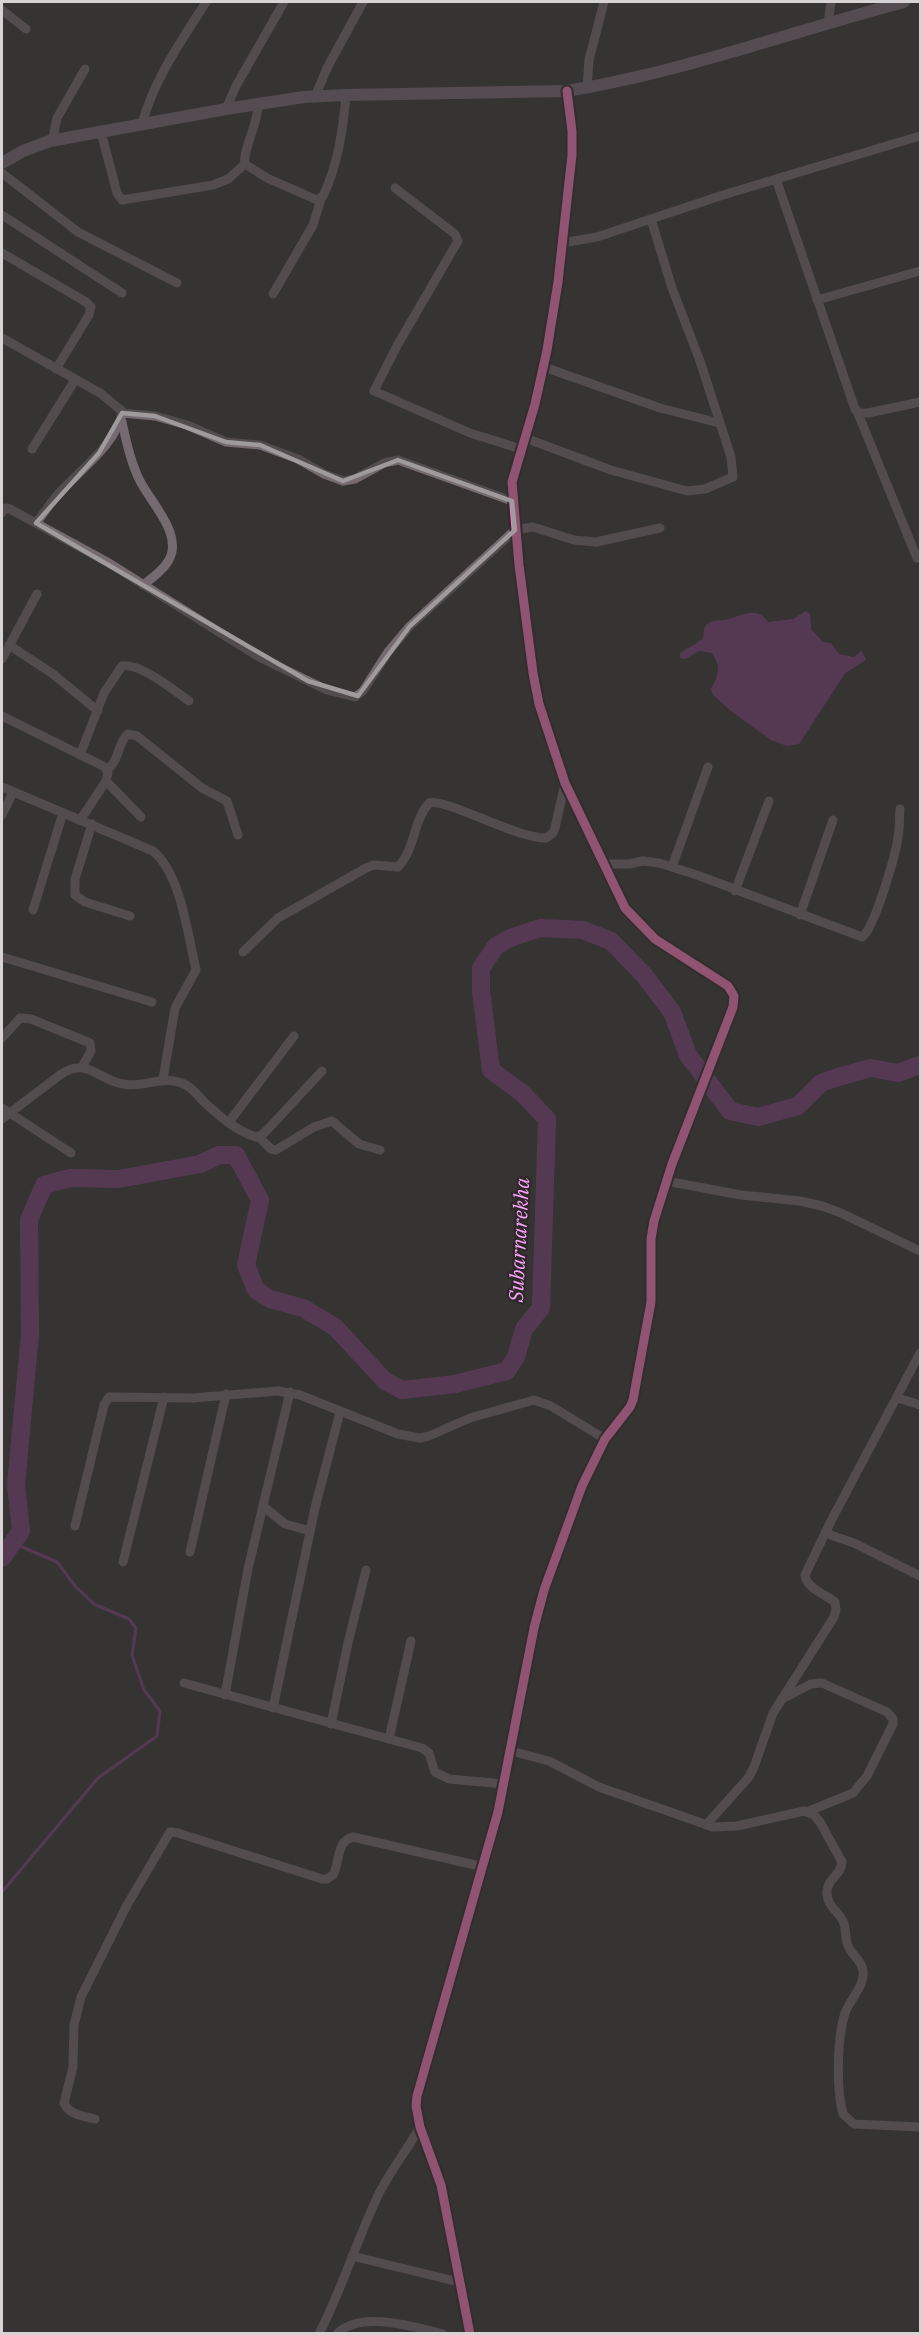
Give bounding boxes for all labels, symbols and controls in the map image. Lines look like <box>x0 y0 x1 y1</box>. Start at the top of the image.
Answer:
water label: Subarnarekha <box>502 1177 535 1304</box>

